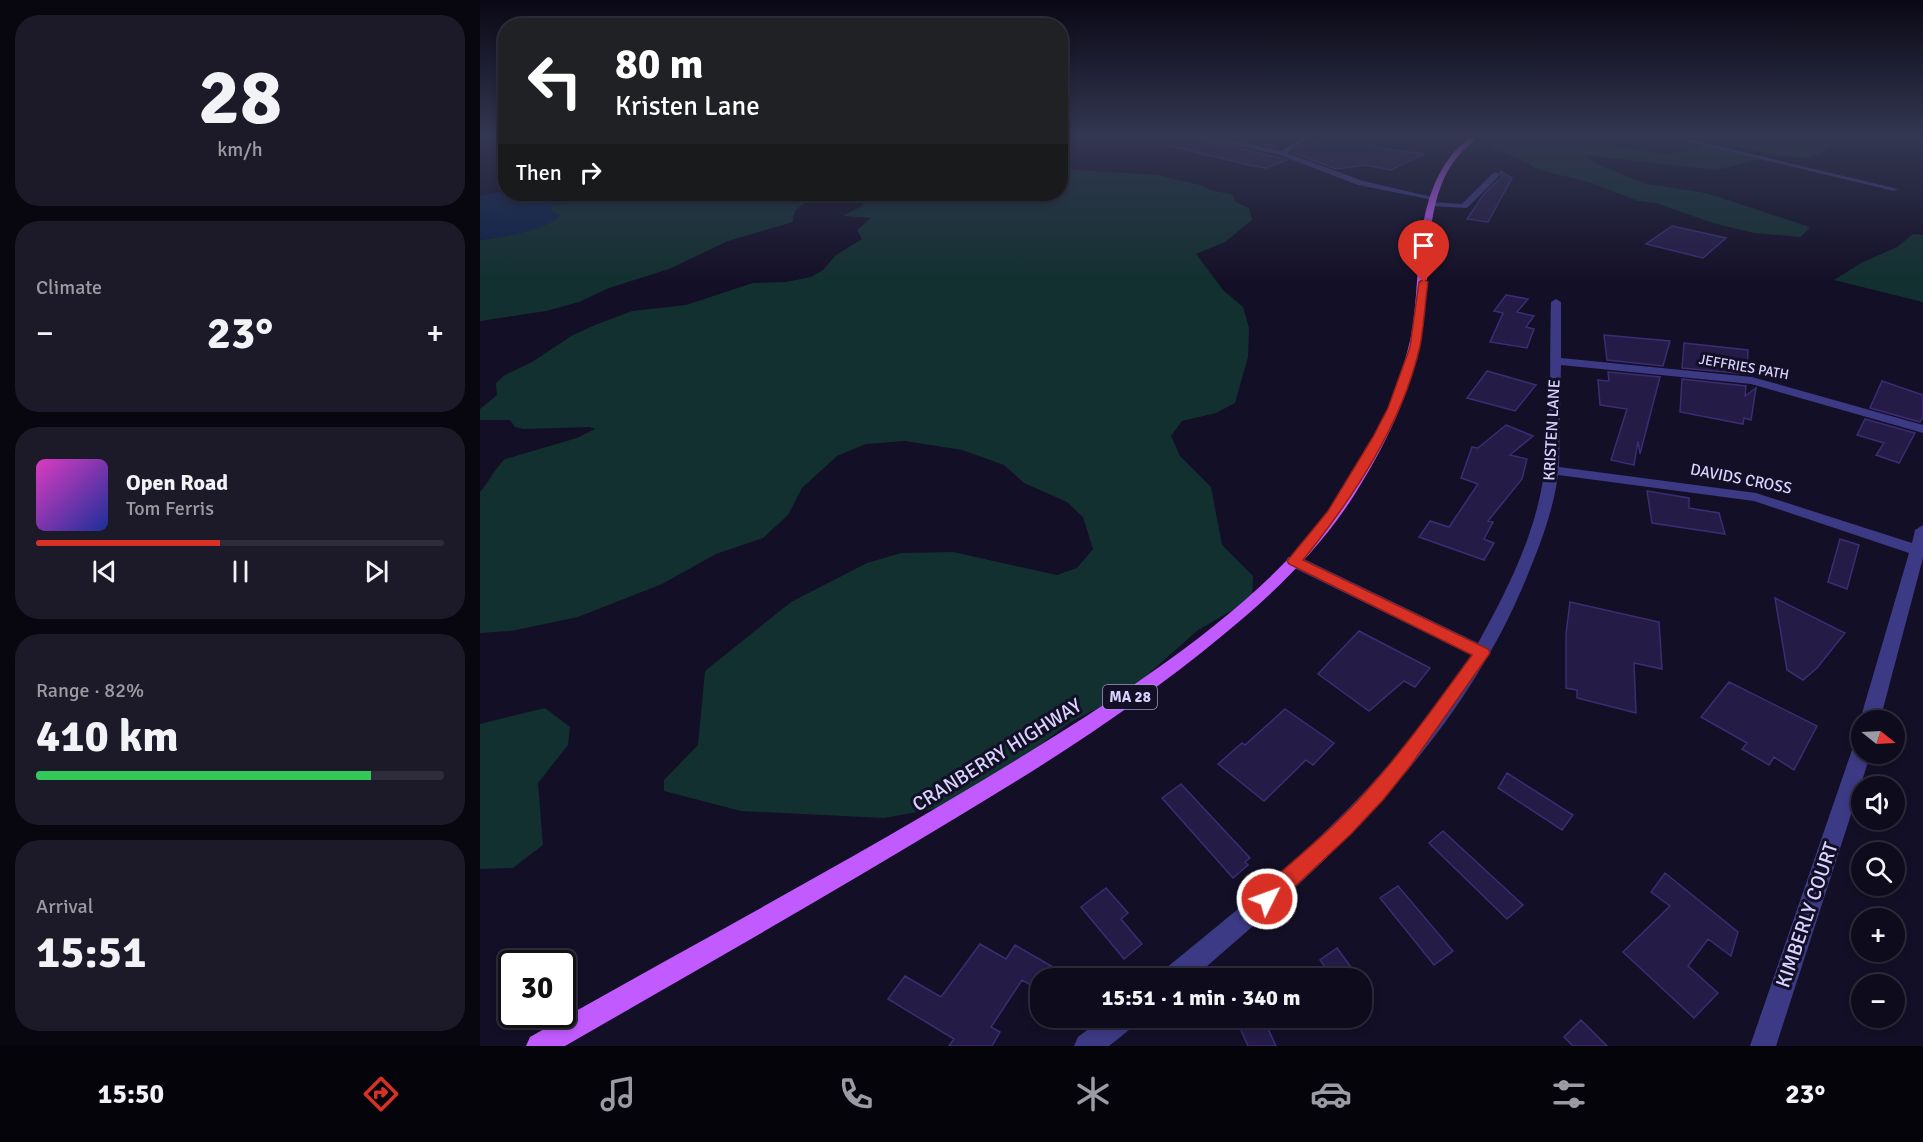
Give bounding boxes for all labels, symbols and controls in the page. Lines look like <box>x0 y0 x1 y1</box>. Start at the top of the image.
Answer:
text: 80 m <box>615 39 704 90</box>
icon: left <box>516 42 594 120</box>
text: 28 <box>198 50 282 146</box>
text: Kristen Lane <box>615 90 760 123</box>
text: km/h <box>217 137 263 162</box>
icon: right <box>574 156 607 189</box>
text: Then <box>516 159 562 186</box>
pin <box>1398 220 1449 282</box>
icon: arrive <box>1407 229 1440 262</box>
text: Climate <box>36 275 102 300</box>
text: 23° <box>207 306 273 361</box>
text: − <box>36 313 54 354</box>
text: + <box>426 313 444 354</box>
street label: JEFFRIES PATH <box>1698 351 1790 383</box>
street label: KRISTEN LANE <box>1539 379 1565 481</box>
street label: DAVIDS CROSS <box>1688 459 1794 499</box>
text: Open Road <box>126 469 228 496</box>
text: Tom Ferris <box>126 496 214 521</box>
icon: previous <box>88 555 121 588</box>
icon: pause <box>224 555 257 588</box>
icon: next <box>360 555 393 588</box>
text: Range · 82% <box>36 678 144 703</box>
road number: MA 28 <box>1103 685 1157 709</box>
street label: CRANBERRY HIGHWAY <box>908 693 1086 817</box>
text: 410 km <box>36 709 179 764</box>
north arrow <box>1851 710 1905 764</box>
map controls <box>1851 710 1905 1028</box>
button: sound <box>1851 776 1905 830</box>
street label: KIMBERLY COURT <box>1770 839 1844 991</box>
button: search <box>1851 842 1905 896</box>
position arrow <box>1235 867 1299 931</box>
text: Arrival <box>36 894 94 919</box>
button: + <box>1851 908 1905 962</box>
text: 15:51 <box>36 925 146 980</box>
speed limit sign: 30 <box>498 950 576 1028</box>
button: − <box>1851 974 1905 1028</box>
text: 15:51 · 1 min · 340 m <box>1101 984 1301 1011</box>
icon: directions <box>360 1073 402 1115</box>
icon: music <box>597 1073 639 1115</box>
icon: phone <box>835 1073 877 1115</box>
icon: climate <box>1072 1073 1114 1115</box>
icon: car <box>1310 1073 1352 1115</box>
icon: filters <box>1548 1073 1590 1115</box>
text: 15:50 <box>98 1078 164 1111</box>
text: 23° <box>1785 1078 1825 1111</box>

